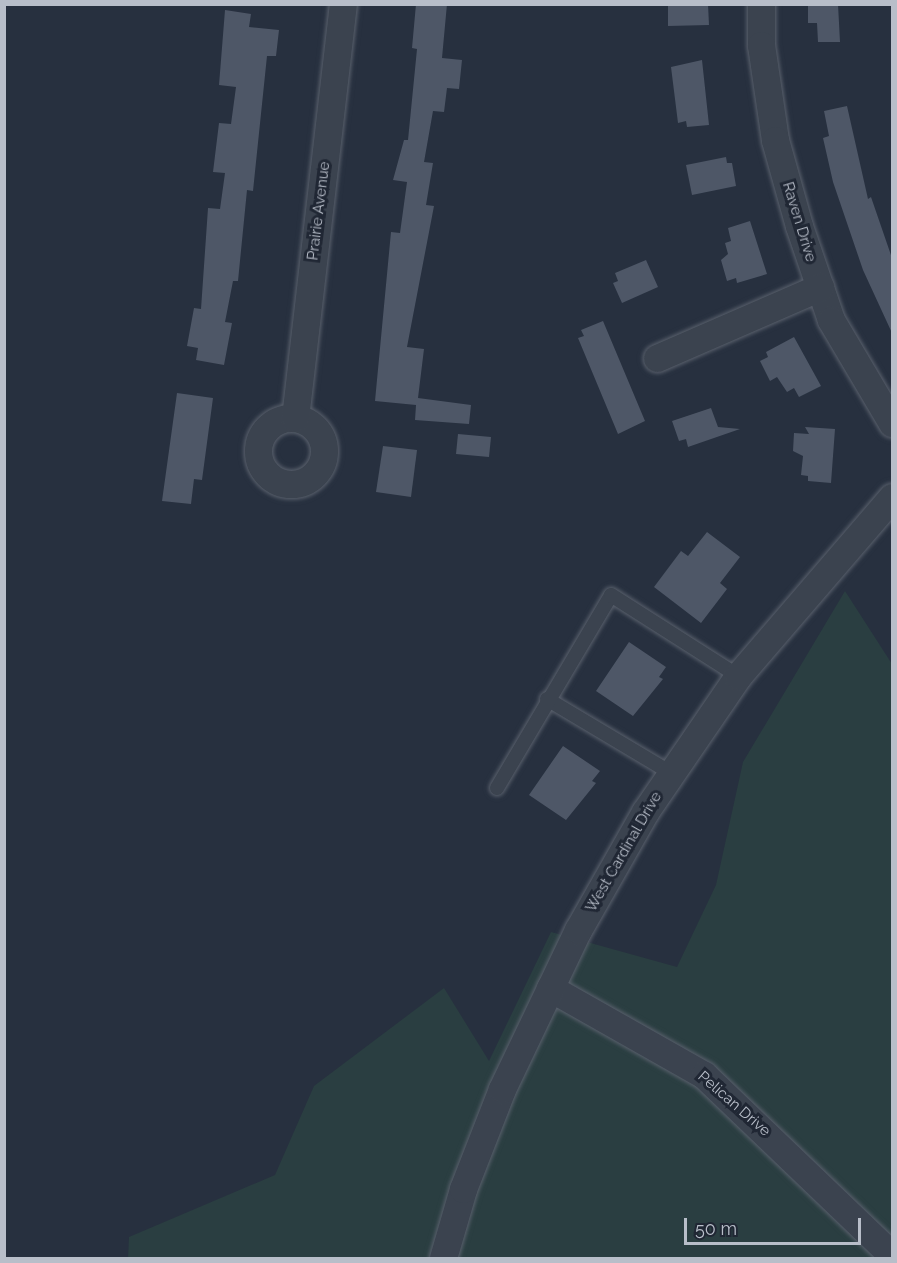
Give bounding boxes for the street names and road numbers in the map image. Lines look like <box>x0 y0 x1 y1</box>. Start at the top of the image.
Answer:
street label: Prairie Avenue <box>304 160 334 262</box>
street label: Raven Drive <box>778 180 820 264</box>
street label: West Cardinal Drive <box>582 788 666 916</box>
street label: Pelican Drive <box>694 1068 774 1140</box>

